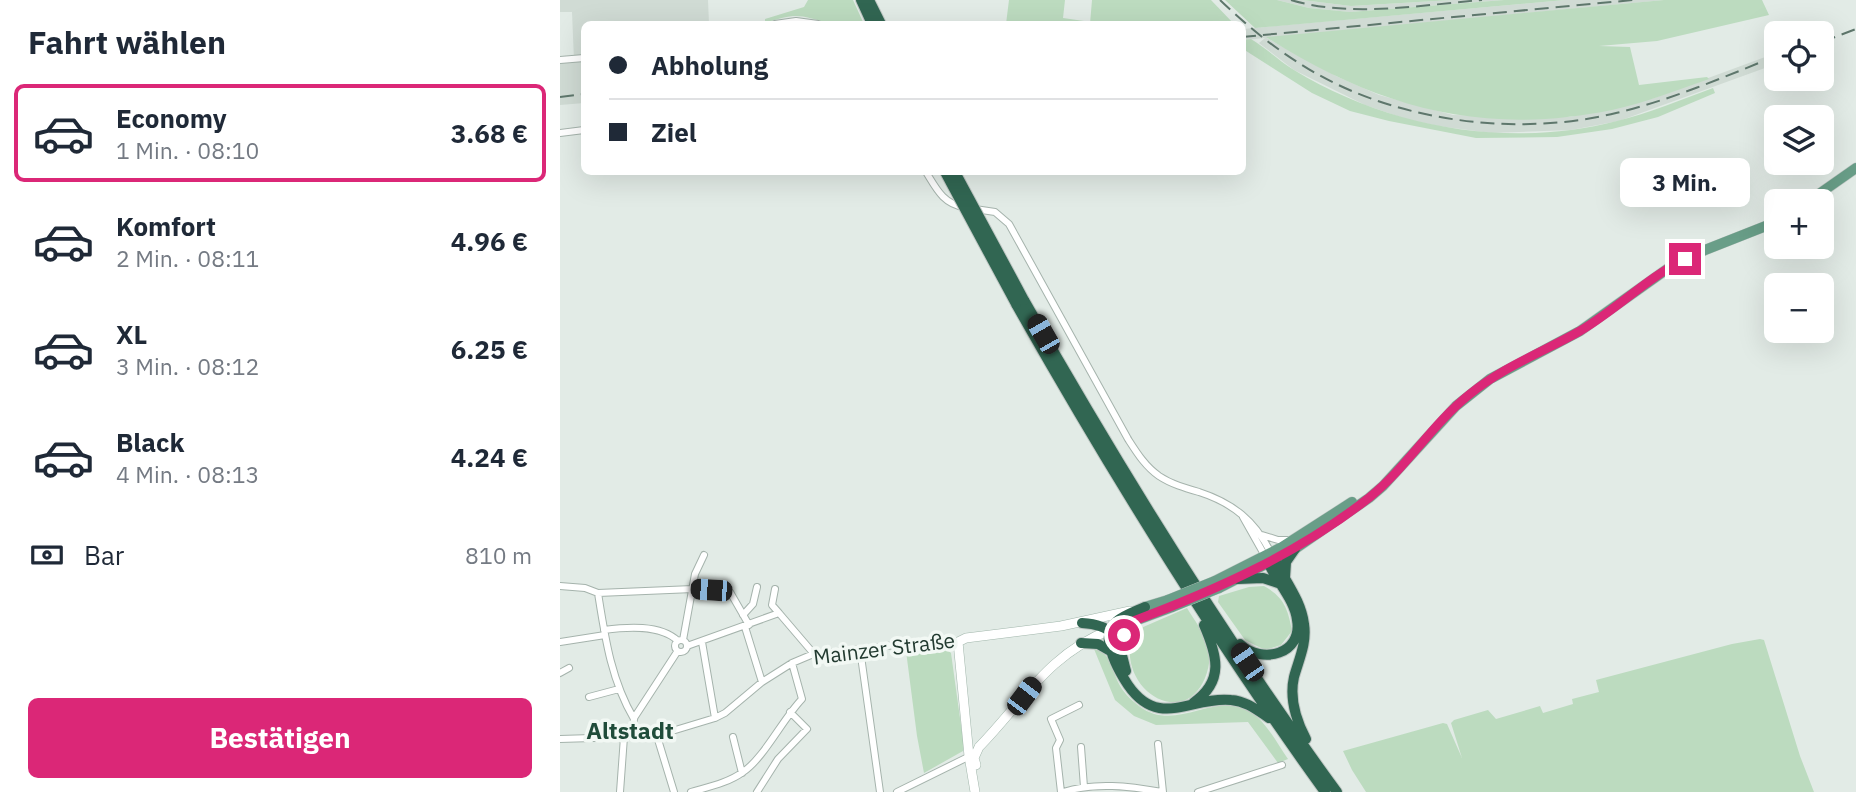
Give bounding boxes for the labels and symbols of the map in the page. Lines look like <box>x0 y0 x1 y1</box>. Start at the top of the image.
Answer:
callout: 3 Min. <box>1620 158 1750 206</box>
route end <box>1669 243 1701 275</box>
car <box>1024 311 1063 357</box>
car <box>690 578 733 602</box>
route start <box>1108 619 1140 651</box>
street label: Mainzer Straße <box>812 625 956 671</box>
car <box>1227 639 1268 685</box>
car <box>1003 673 1046 719</box>
district label: Altstadt <box>586 715 674 745</box>

